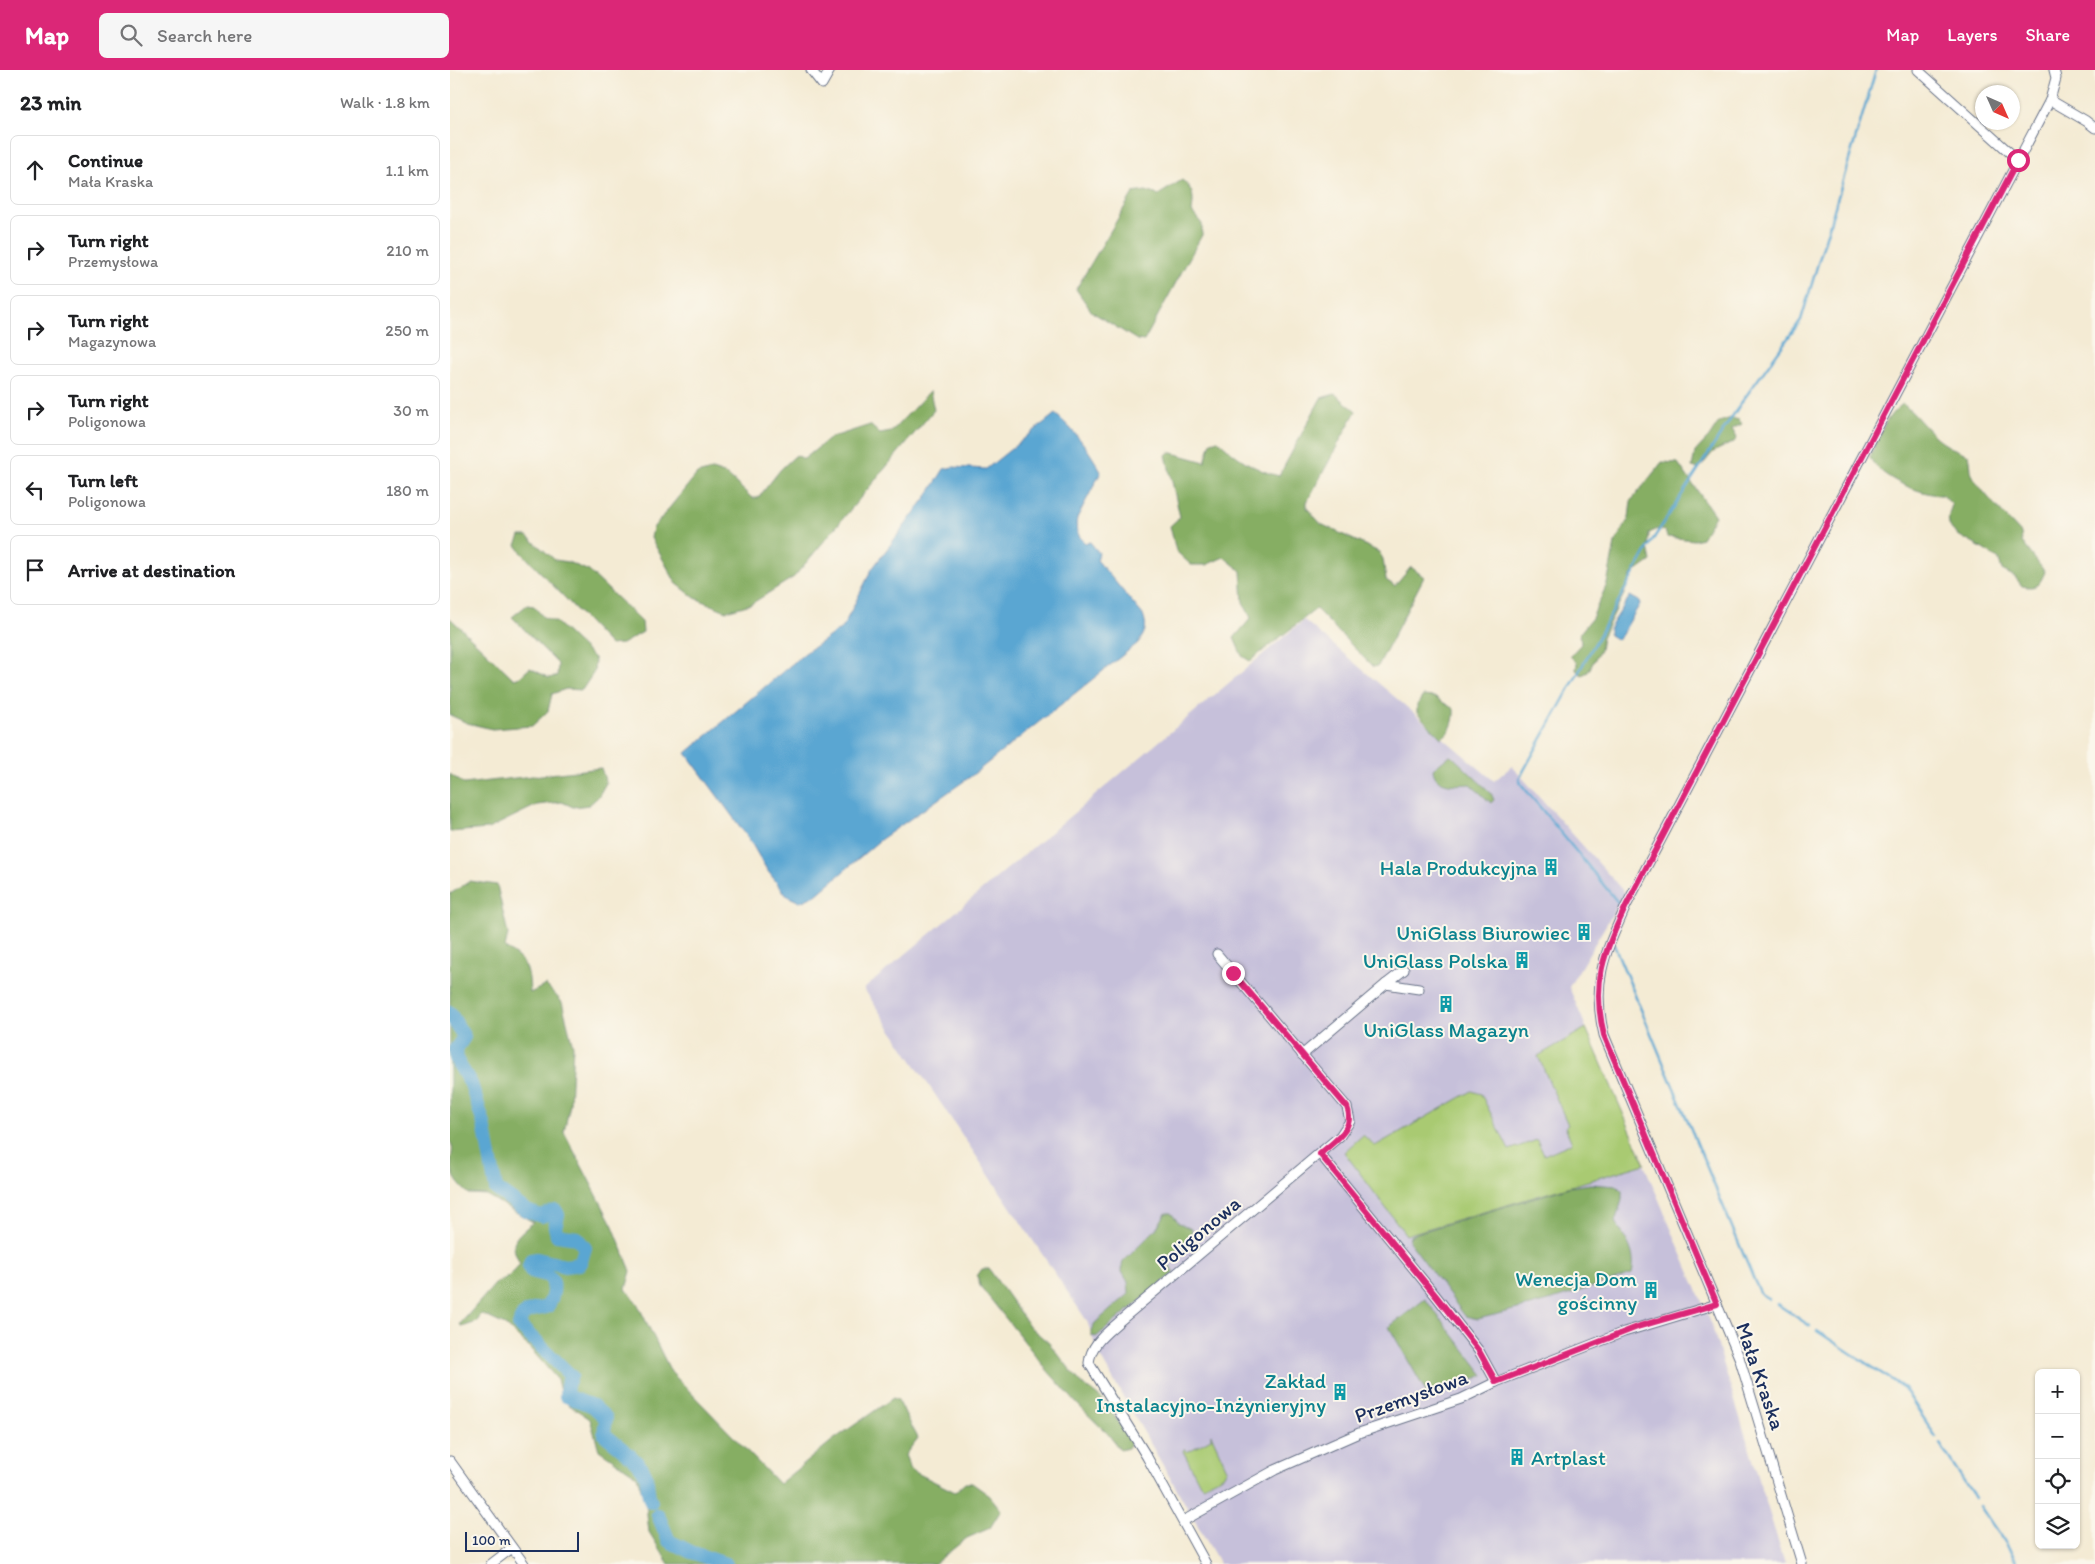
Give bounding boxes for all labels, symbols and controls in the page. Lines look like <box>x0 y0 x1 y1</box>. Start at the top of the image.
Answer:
search box <box>99 13 449 58</box>
text: Map <box>25 21 69 50</box>
icon: search <box>117 21 145 49</box>
text: Search here <box>157 24 252 47</box>
text: Map <box>1886 24 1919 46</box>
text: Layers <box>1947 24 1997 46</box>
text: Share <box>2025 24 2070 46</box>
north arrow <box>1975 85 2020 130</box>
text: 23 min <box>20 90 81 115</box>
text: Walk · 1.8 km <box>340 93 430 112</box>
text: Continue <box>68 149 143 172</box>
route start <box>2007 149 2030 172</box>
icon: ahead <box>21 156 49 184</box>
text: 1.1 km <box>385 161 429 180</box>
text: Mała Kraska <box>68 172 153 191</box>
text: Turn right <box>68 229 149 252</box>
icon: right <box>21 236 49 264</box>
text: 210 m <box>386 241 429 260</box>
text: Przemysłowa <box>68 252 158 271</box>
text: Turn right <box>68 309 149 332</box>
icon: right <box>21 316 49 344</box>
text: 250 m <box>385 321 429 340</box>
text: Magazynowa <box>68 332 156 351</box>
text: Turn right <box>68 389 149 412</box>
icon: right <box>21 396 49 424</box>
text: 30 m <box>393 401 429 420</box>
text: Poligonowa <box>68 412 146 431</box>
text: Turn left <box>68 469 138 492</box>
icon: left <box>21 476 49 504</box>
text: 180 m <box>386 481 429 500</box>
text: Poligonowa <box>68 492 146 511</box>
icon: arrive <box>21 556 49 584</box>
text: Arrive at destination <box>68 559 235 582</box>
place label: Hala Produkcyjna <box>1380 855 1537 880</box>
building icon: Hala Produkcyjna <box>1541 857 1561 877</box>
place label: UniGlass Biurowiec <box>1396 920 1570 945</box>
building icon: UniGlass Biurowiec <box>1574 922 1594 942</box>
place label: UniGlass Polska <box>1363 948 1508 973</box>
building icon: UniGlass Polska <box>1512 950 1532 970</box>
route end <box>1222 962 1245 985</box>
building icon: UniGlass Magazyn <box>1436 994 1456 1014</box>
place label: UniGlass Magazyn <box>1363 1017 1529 1042</box>
street label: Poligonowa <box>1151 1191 1245 1275</box>
place label: Wenecja Dom gościnny <box>1515 1266 1637 1315</box>
building icon: Wenecja Dom gościnny <box>1641 1280 1661 1300</box>
street label: Mała Kraska <box>1731 1319 1791 1433</box>
street label: Przemysłowa <box>1351 1364 1471 1428</box>
place label: Zakład Instalacyjno-Inżynieryjny <box>1096 1368 1326 1417</box>
map controls <box>2035 1369 2080 1549</box>
button: + <box>2035 1369 2080 1414</box>
building icon: Zakład Instalacyjno-Inżynieryjny <box>1330 1382 1350 1402</box>
button: − <box>2035 1414 2080 1459</box>
place label: Artplast <box>1531 1445 1606 1470</box>
building icon: Artplast <box>1507 1447 1527 1467</box>
button: locate <box>2035 1459 2080 1504</box>
button: layers <box>2035 1504 2080 1549</box>
scale bar <box>465 1529 579 1552</box>
text: 100 m <box>472 1532 511 1549</box>

